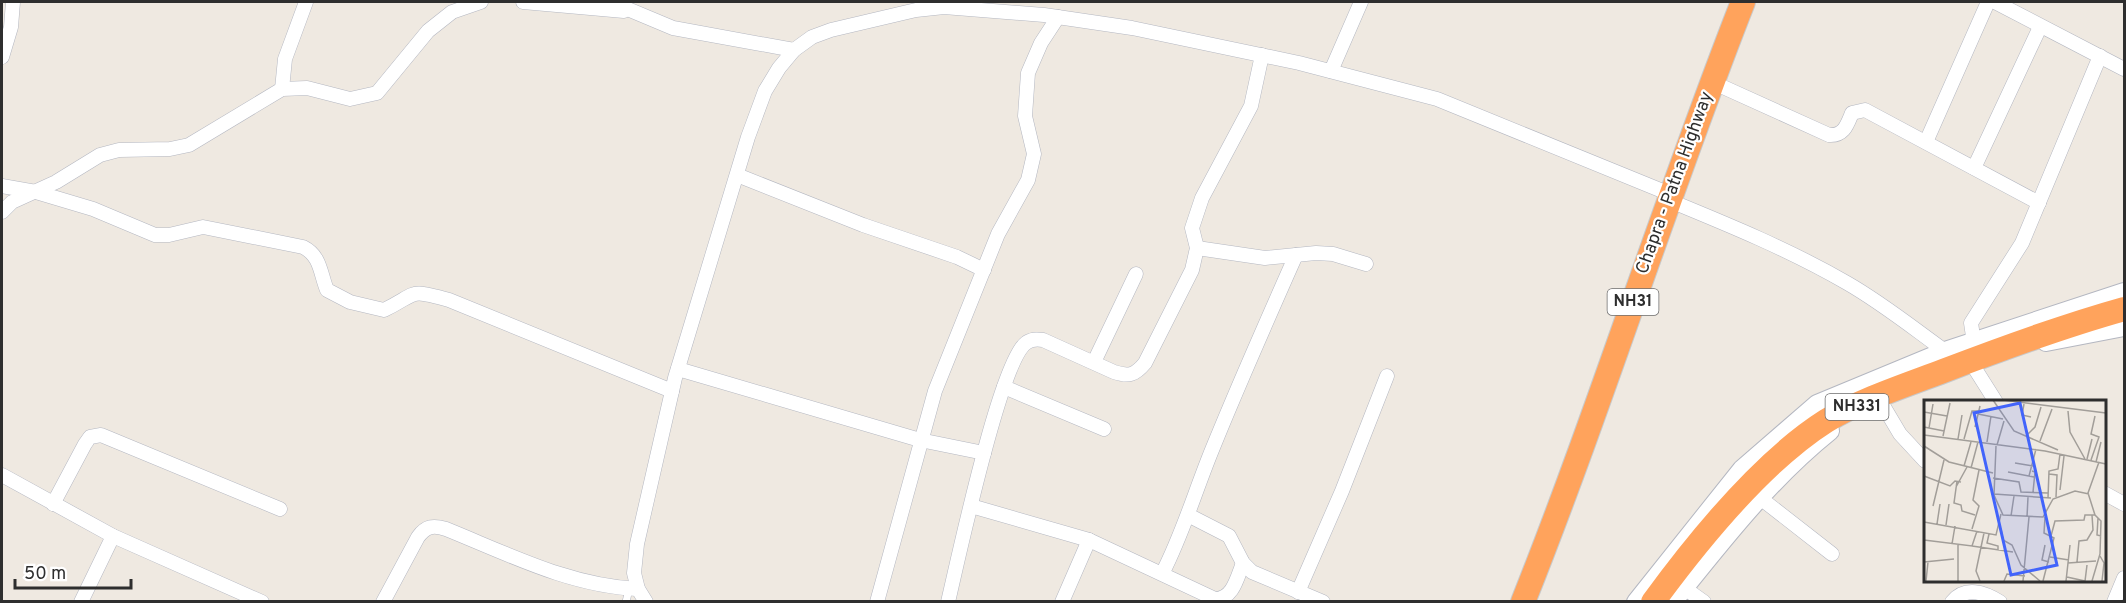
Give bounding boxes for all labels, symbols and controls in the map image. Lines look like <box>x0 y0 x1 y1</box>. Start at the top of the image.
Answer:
street label: Chapra - Patna Highway <box>1631 89 1719 277</box>
road number: NH31 <box>1608 289 1658 315</box>
road number: NH331 <box>1826 394 1888 420</box>
inset map <box>1924 400 2105 582</box>
scale bar <box>15 552 130 590</box>
text: 50 m <box>24 563 66 586</box>

